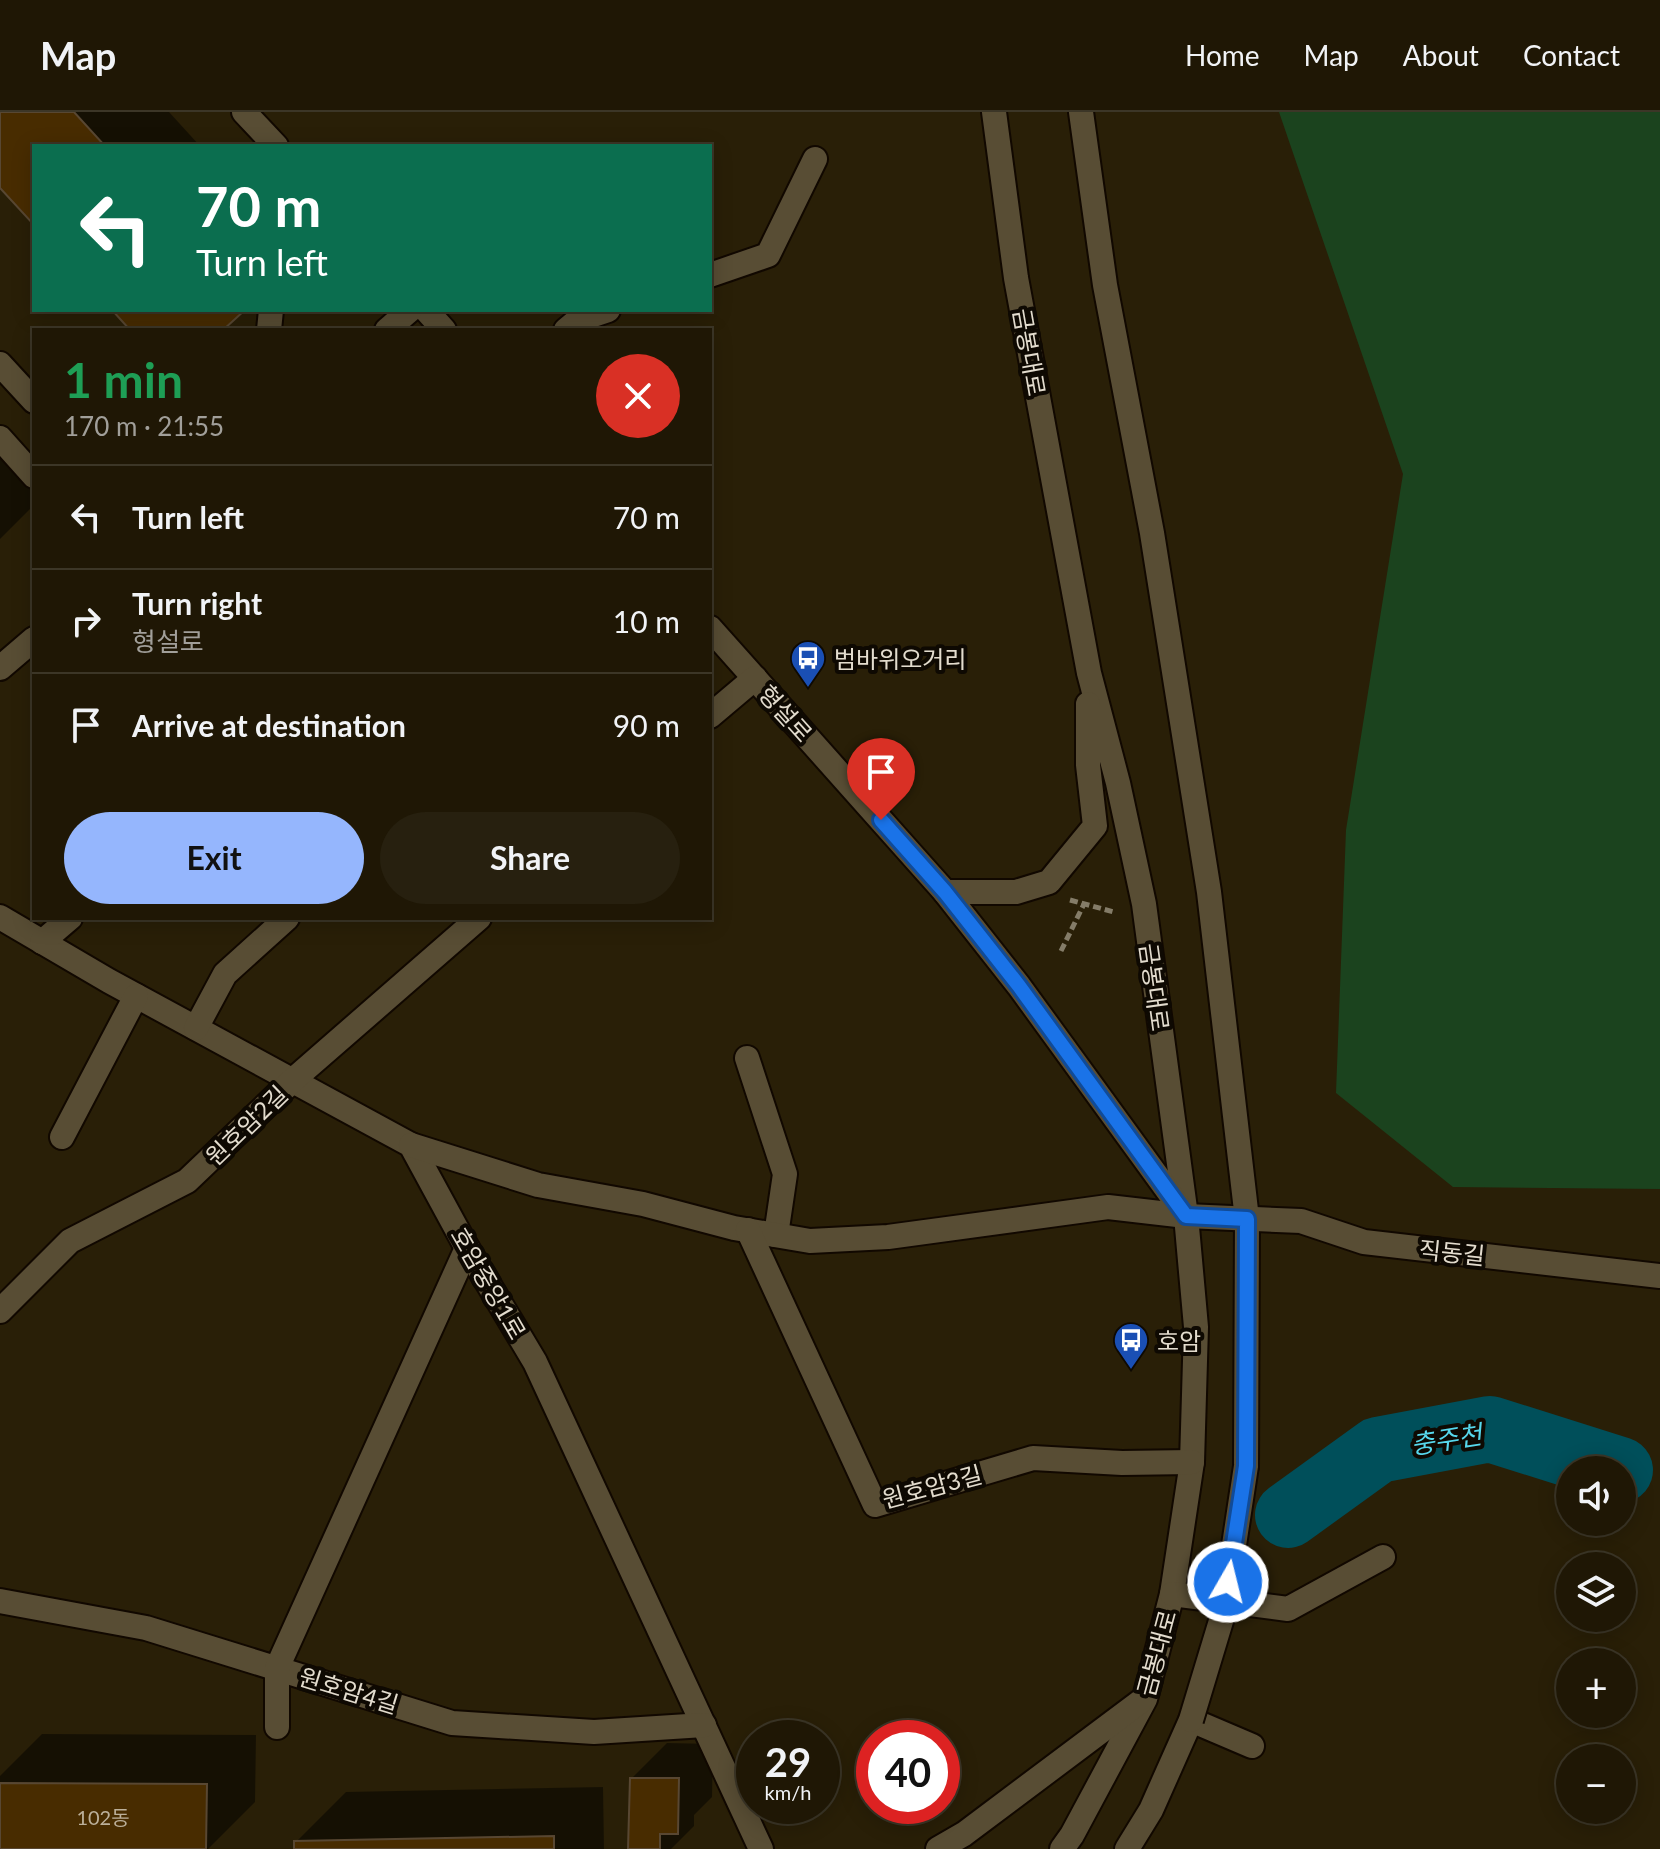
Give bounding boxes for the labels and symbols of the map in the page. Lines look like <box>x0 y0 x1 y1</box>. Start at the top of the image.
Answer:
street label: 금봉대로 <box>1008 306 1052 398</box>
bus stop icon: 범바위오거리 <box>789 639 827 689</box>
place label: 범바위오거리 <box>834 644 966 673</box>
street label: 형설로 <box>753 679 819 747</box>
pin <box>847 738 915 820</box>
street label: 금봉대로 <box>1134 941 1176 1033</box>
street label: 원호암2길 <box>199 1079 293 1171</box>
street label: 호암중앙1로 <box>445 1222 533 1344</box>
street label: 직동길 <box>1418 1234 1486 1270</box>
bus stop icon: 호암 <box>1112 1321 1150 1371</box>
place label: 호암 <box>1157 1326 1201 1355</box>
water label: 충주천 <box>1408 1417 1487 1460</box>
street label: 원호암3길 <box>879 1459 985 1513</box>
position arrow <box>1186 1540 1270 1624</box>
street label: 금봉대로 <box>1131 1607 1181 1699</box>
street label: 원호암4길 <box>296 1661 402 1719</box>
speed limit sign: 40 <box>856 1720 960 1824</box>
house number: 102동 <box>76 1805 130 1829</box>

